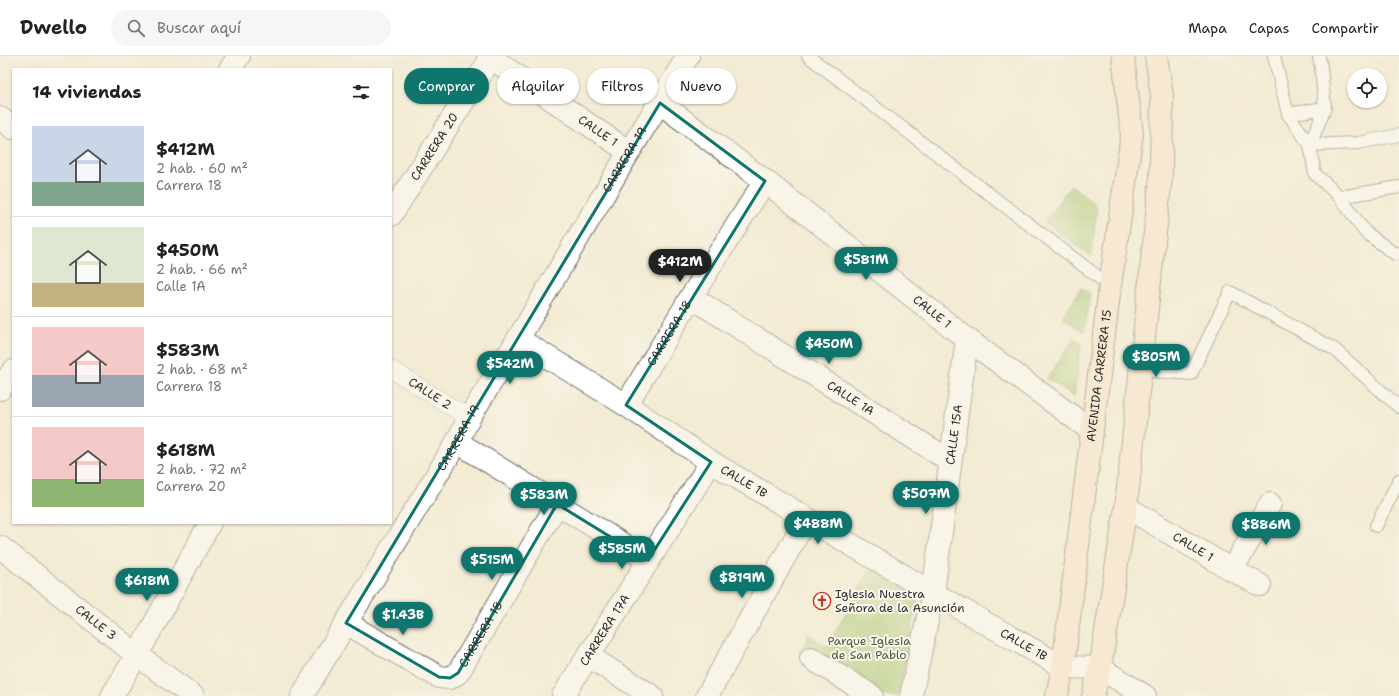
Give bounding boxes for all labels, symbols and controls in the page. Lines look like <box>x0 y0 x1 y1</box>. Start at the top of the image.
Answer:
search box <box>111 10 391 46</box>
text: Dwello <box>20 15 87 40</box>
icon: search <box>125 17 147 39</box>
text: Buscar aquí <box>157 18 241 38</box>
text: Mapa <box>1188 19 1227 37</box>
text: Capas <box>1249 19 1290 37</box>
text: Compartir <box>1312 19 1379 37</box>
chip: Comprar <box>404 68 489 104</box>
chip: Alquilar <box>497 68 579 104</box>
chip: Filtros <box>587 68 658 104</box>
chip: Nuevo <box>666 68 736 104</box>
map controls <box>1347 68 1387 108</box>
button: locate <box>1347 68 1387 108</box>
text: 14 viviendas <box>32 81 142 103</box>
icon: filters <box>350 81 372 103</box>
street label: CARRERA 20 <box>407 110 462 184</box>
street label: CALLE 1 <box>575 112 621 150</box>
street label: CARRERA 19 <box>599 124 651 195</box>
text: $412M <box>156 138 215 160</box>
icon: home <box>64 142 112 190</box>
text: 2 hab. · 60 m² <box>156 160 248 177</box>
text: Carrera 18 <box>156 177 222 194</box>
text: $450M <box>156 239 219 261</box>
icon: home <box>64 243 112 291</box>
pin: $581M <box>838 247 894 281</box>
pin: $412M <box>652 249 708 283</box>
text: $581M <box>843 251 889 268</box>
text: $412M <box>657 253 703 270</box>
text: 2 hab. · 66 m² <box>156 261 248 278</box>
text: Calle 1A <box>156 278 206 295</box>
street label: CALLE 1 <box>910 292 955 332</box>
street label: CARRERA 18 <box>643 297 695 369</box>
street label: AVENIDA CARRERA 15 <box>1083 309 1115 443</box>
pin: $450M <box>801 331 857 365</box>
text: $450M <box>805 335 853 352</box>
text: $583M <box>156 339 219 361</box>
icon: home <box>64 343 112 391</box>
pin: $805M <box>1128 344 1184 378</box>
text: $805M <box>1132 348 1180 365</box>
pin: $542M <box>482 351 538 385</box>
text: $542M <box>486 355 534 372</box>
text: 2 hab. · 68 m² <box>156 361 248 378</box>
street label: CALLE 2 <box>405 374 455 413</box>
street label: CALLE 1A <box>824 377 878 419</box>
text: Carrera 18 <box>156 378 222 395</box>
street label: CARRERA 19 <box>433 401 483 474</box>
street label: CALLE 15A <box>942 403 966 466</box>
text: $618M <box>156 439 215 461</box>
icon: home <box>64 443 112 491</box>
text: 2 hab. · 72 m² <box>156 461 247 478</box>
street label: CALLE 1B <box>717 461 770 501</box>
text: Carrera 20 <box>156 478 226 495</box>
pin: $507M <box>898 481 954 515</box>
pin: $583M <box>516 482 572 516</box>
text: $507M <box>902 485 950 502</box>
text: $583M <box>520 486 568 503</box>
pin: $488M <box>790 511 846 545</box>
pin: $886M <box>1238 512 1294 546</box>
text: $488M <box>793 515 843 532</box>
text: $886M <box>1241 516 1291 533</box>
street label: CALLE 1 <box>1170 529 1216 565</box>
pin: $585M <box>594 536 650 570</box>
text: $585M <box>598 540 646 557</box>
pin: $515M <box>464 547 520 581</box>
text: $515M <box>470 551 514 568</box>
pin: $819M <box>714 565 770 599</box>
pin: $618M <box>119 568 175 602</box>
text: $819M <box>719 569 765 586</box>
text: $618M <box>124 572 170 589</box>
place label: Iglesia Nuestra Señora de la Asunción <box>835 586 965 616</box>
street label: CARRERA 17A <box>576 591 633 669</box>
church icon: Iglesia Nuestra Señora de la Asunción <box>812 591 832 611</box>
street label: CARRERA 18 <box>455 598 506 670</box>
street label: CALLE 3 <box>72 601 120 644</box>
pin: $1.43B <box>370 602 436 636</box>
text: $1.43B <box>382 606 424 623</box>
street label: CALLE 1B <box>997 625 1050 664</box>
park label: Parque Iglesia de San Pablo <box>827 633 911 663</box>

